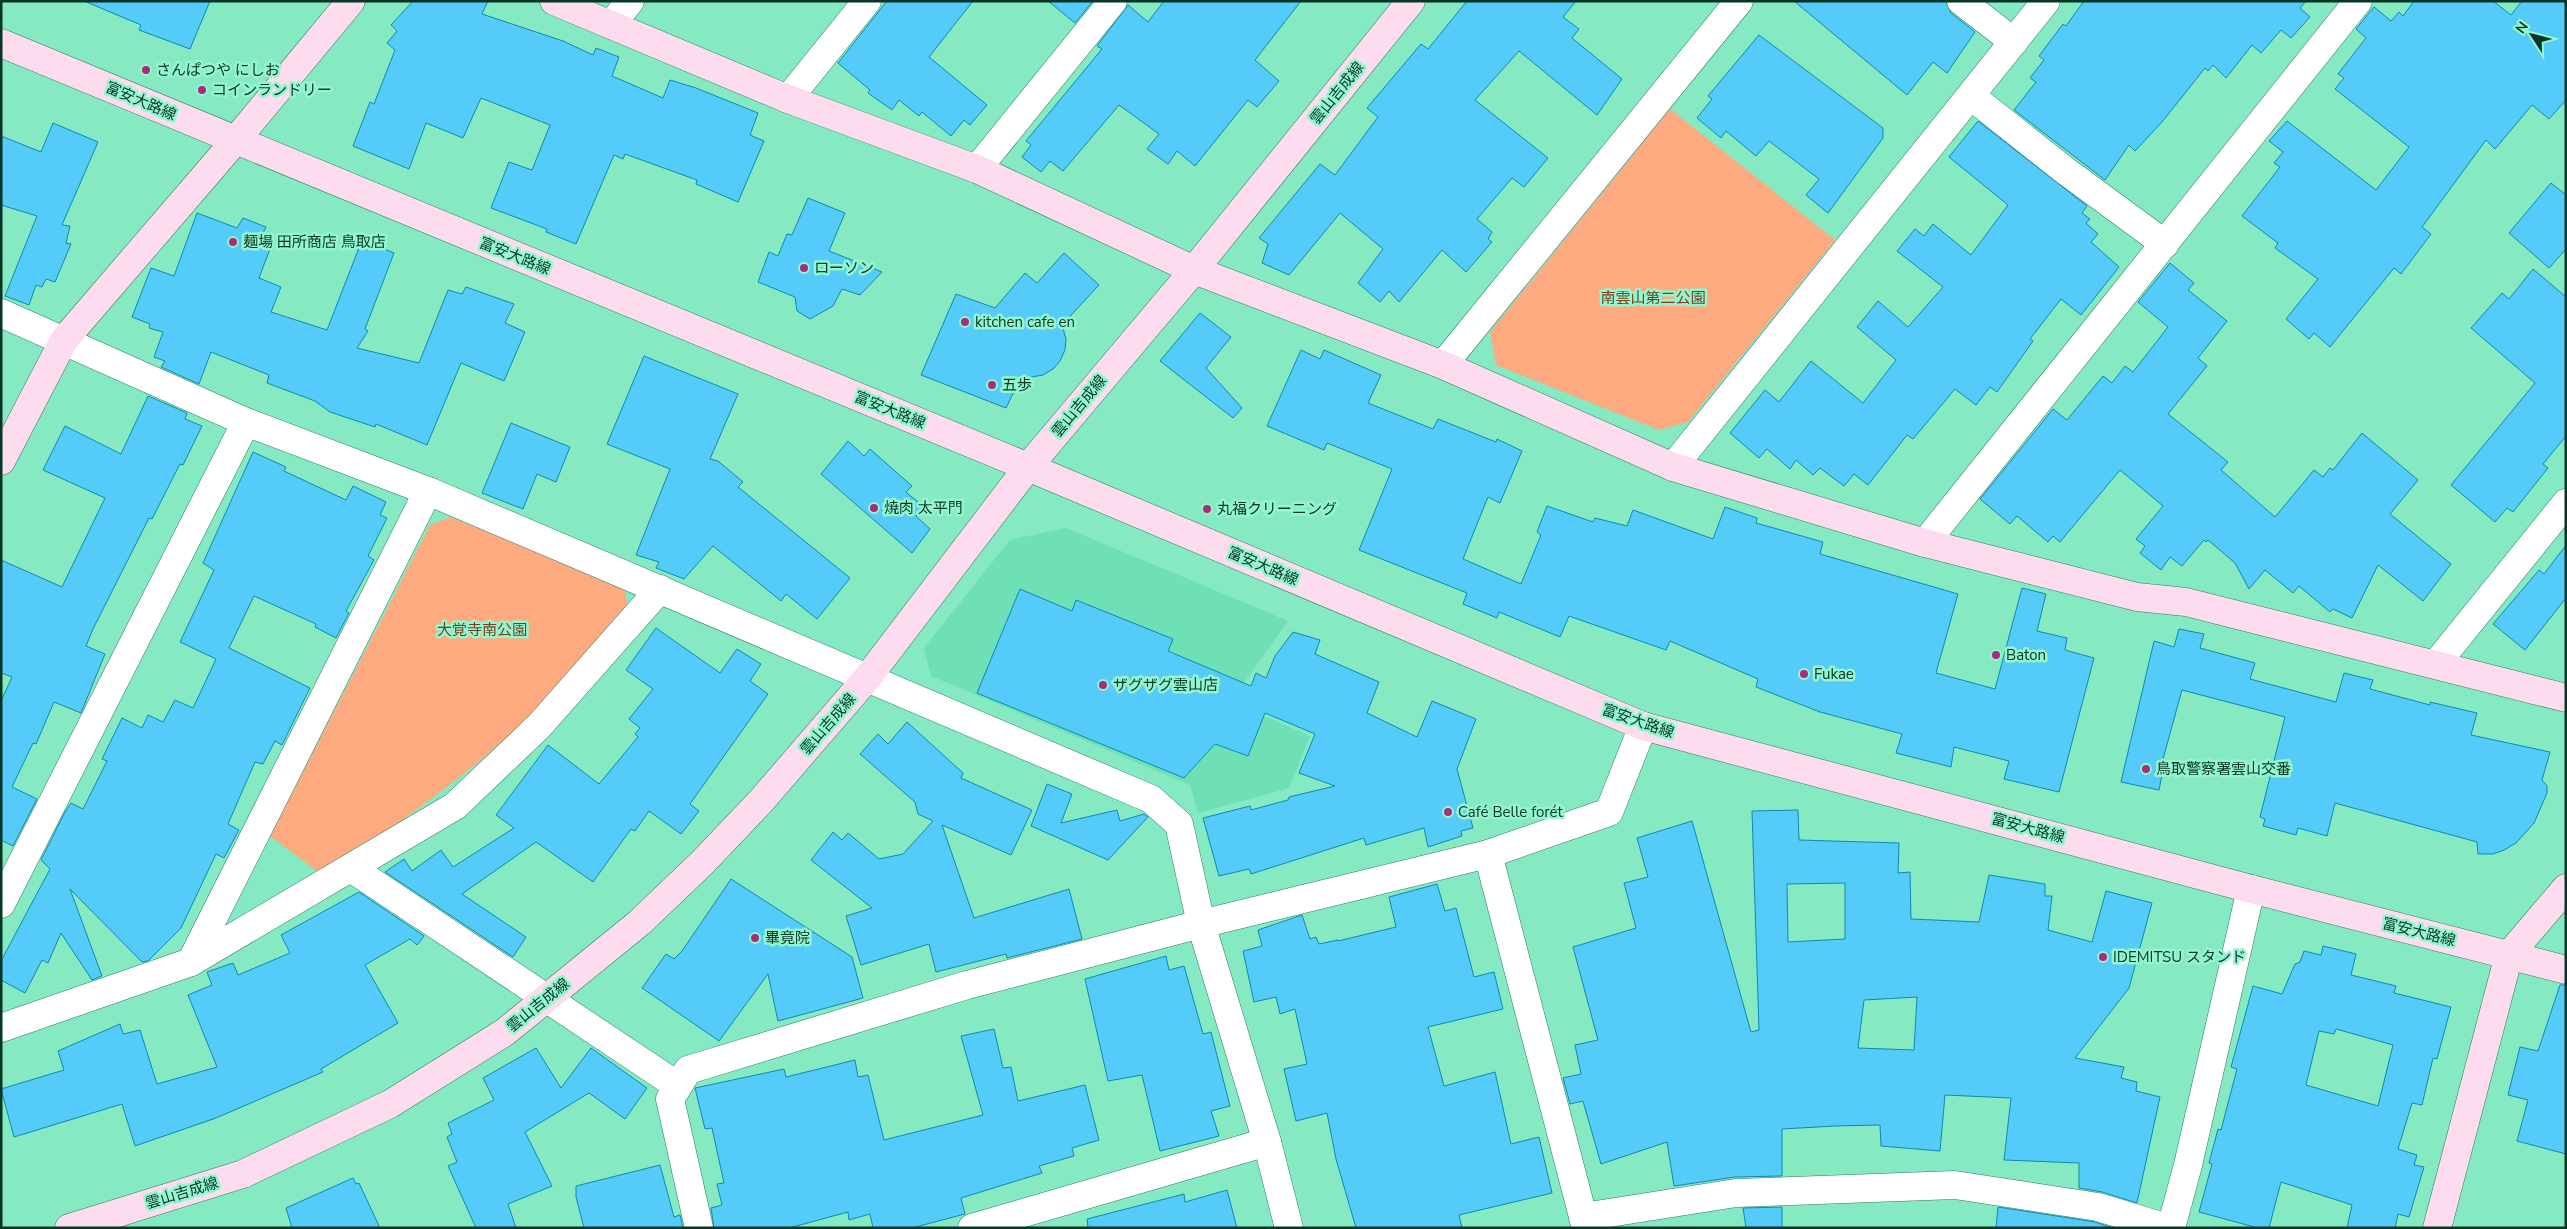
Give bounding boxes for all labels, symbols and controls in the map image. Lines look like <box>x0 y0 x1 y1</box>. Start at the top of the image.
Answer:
north arrow <box>2507 10 2557 60</box>
text: N <box>2511 18 2533 37</box>
street label: 雲山吉成線 <box>1306 58 1368 128</box>
place label: さんぱつや にしお <box>156 60 280 80</box>
marker: さんぱつや にしお <box>140 64 152 76</box>
street label: 富安大路線 <box>103 77 179 125</box>
place label: コインランドリー <box>212 80 332 100</box>
marker: コインランドリー <box>196 84 208 96</box>
place label: 麺場 田所商店 鳥取店 <box>243 232 386 252</box>
street label: 富安大路線 <box>476 233 554 279</box>
marker: 麺場 田所商店 鳥取店 <box>227 236 239 248</box>
place label: ローソン <box>814 258 874 278</box>
marker: ローソン <box>798 262 810 274</box>
park label: 南雲山第二公園 <box>1600 288 1706 308</box>
place label: kitchen cafe en <box>975 312 1075 332</box>
marker: kitchen cafe en <box>959 316 971 328</box>
street label: 雲山吉成線 <box>1047 371 1111 441</box>
place label: 五歩 <box>1002 375 1032 395</box>
marker: 五歩 <box>986 379 998 391</box>
street label: 富安大路線 <box>851 387 929 433</box>
place label: 焼肉 太平門 <box>884 498 963 518</box>
place label: 丸福クリーニング <box>1217 499 1337 519</box>
marker: 焼肉 太平門 <box>868 502 880 514</box>
marker: 丸福クリーニング <box>1201 503 1213 515</box>
street label: 富安大路線 <box>1225 542 1301 590</box>
park label: 大覚寺南公園 <box>437 620 527 640</box>
place label: Baton <box>2006 645 2046 665</box>
marker: Baton <box>1990 649 2002 661</box>
place label: Fukae <box>1814 664 1854 684</box>
marker: Fukae <box>1798 668 1810 680</box>
place label: ザグザグ雲山店 <box>1113 675 1218 695</box>
marker: ザグザグ雲山店 <box>1097 679 1109 691</box>
street label: 雲山吉成線 <box>796 689 860 759</box>
street label: 富安大路線 <box>1599 699 1677 743</box>
place label: 鳥取警察署雲山交番 <box>2156 759 2291 779</box>
marker: 鳥取警察署雲山交番 <box>2140 763 2152 775</box>
place label: Café Belle forét <box>1458 802 1564 822</box>
marker: Café Belle forét <box>1442 806 1454 818</box>
street label: 富安大路線 <box>1989 809 2067 847</box>
street label: 富安大路線 <box>2380 913 2458 951</box>
place label: 畢竟院 <box>765 928 810 948</box>
marker: 畢竟院 <box>749 932 761 944</box>
place label: IDEMITSU スタンド <box>2113 947 2246 967</box>
marker: IDEMITSU スタンド <box>2097 951 2109 963</box>
street label: 雲山吉成線 <box>503 974 573 1036</box>
street label: 雲山吉成線 <box>143 1172 221 1214</box>

